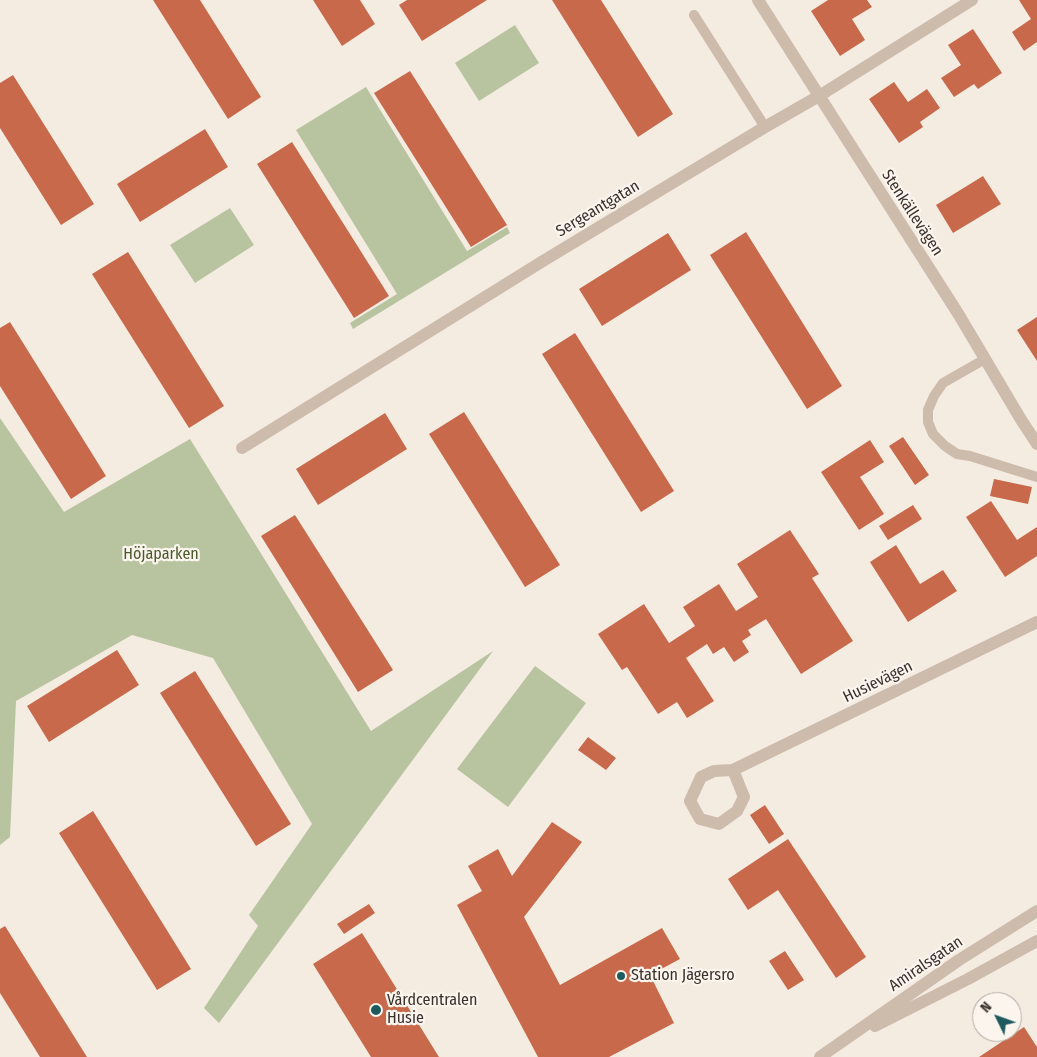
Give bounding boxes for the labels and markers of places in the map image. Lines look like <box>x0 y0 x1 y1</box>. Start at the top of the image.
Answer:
place label: Station Jägersro <box>631 966 735 986</box>
marker: Station Jägersro <box>615 970 627 982</box>
place label: Vårdcentralen Husie <box>387 991 477 1029</box>
marker: Vårdcentralen Husie <box>369 1003 383 1017</box>

